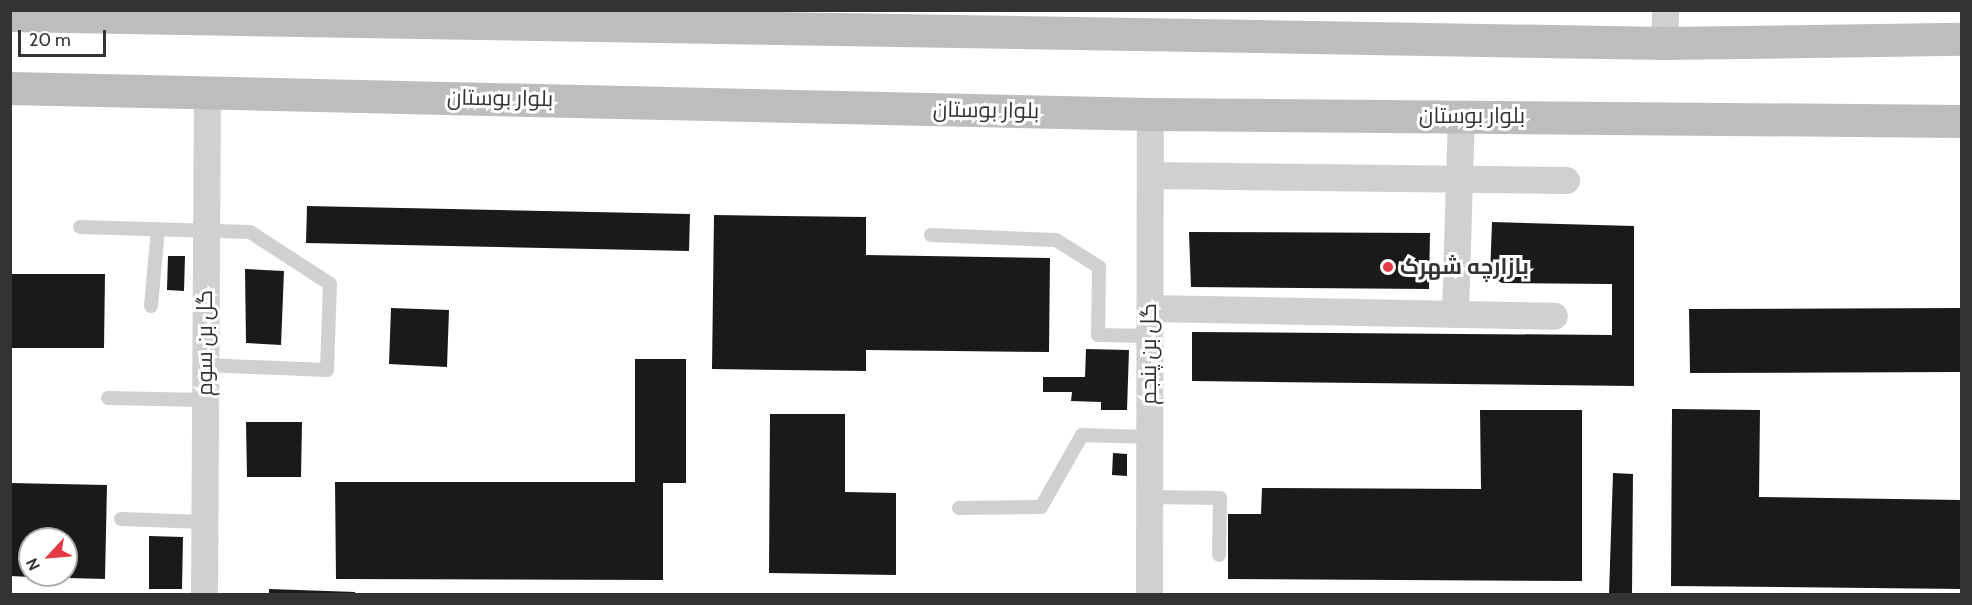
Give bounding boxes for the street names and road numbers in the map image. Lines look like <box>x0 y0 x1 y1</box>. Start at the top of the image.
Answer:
street label: بلوار بوستان <box>447 84 553 112</box>
street label: بلوار بوستان <box>933 96 1039 124</box>
street label: بلوار بوستان <box>1419 103 1525 129</box>
street label: گل بن سوم <box>192 290 218 396</box>
street label: گل بن پنجم <box>1136 303 1162 405</box>

